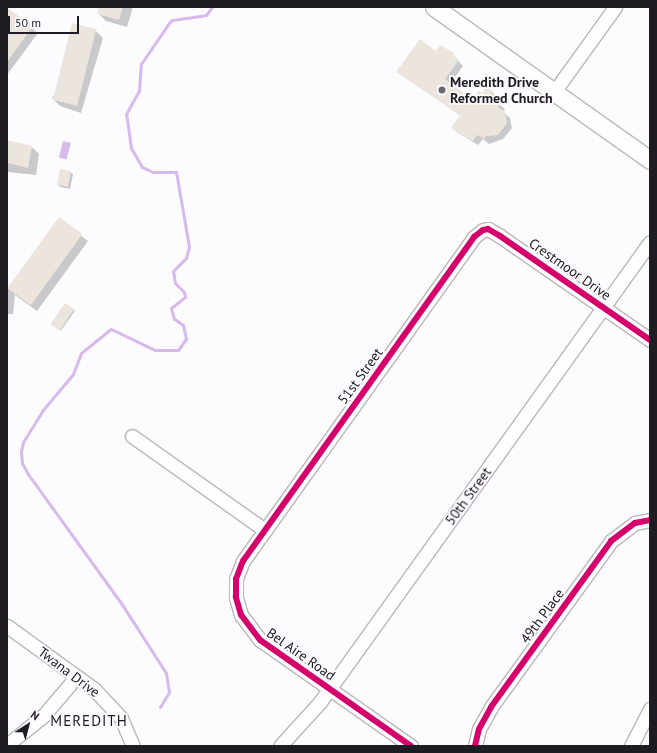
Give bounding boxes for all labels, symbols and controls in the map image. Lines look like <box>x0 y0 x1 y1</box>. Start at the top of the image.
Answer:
scale bar <box>10 8 81 34</box>
text: 50 m <box>15 15 41 30</box>
place label: Meredith Drive Reformed Church <box>450 74 553 106</box>
marker: Meredith Drive Reformed Church <box>437 85 447 95</box>
street label: Crestmoor Drive <box>526 234 614 304</box>
street label: 51st Street <box>334 345 386 407</box>
street label: 50th Street <box>441 464 495 528</box>
street label: 49th Place <box>517 585 567 647</box>
street label: Bel Aire Road <box>263 624 339 684</box>
street label: Twana Drive <box>35 643 103 701</box>
north arrow <box>8 705 48 745</box>
text: N <box>28 707 42 723</box>
district label: MEREDITH <box>50 712 128 730</box>

